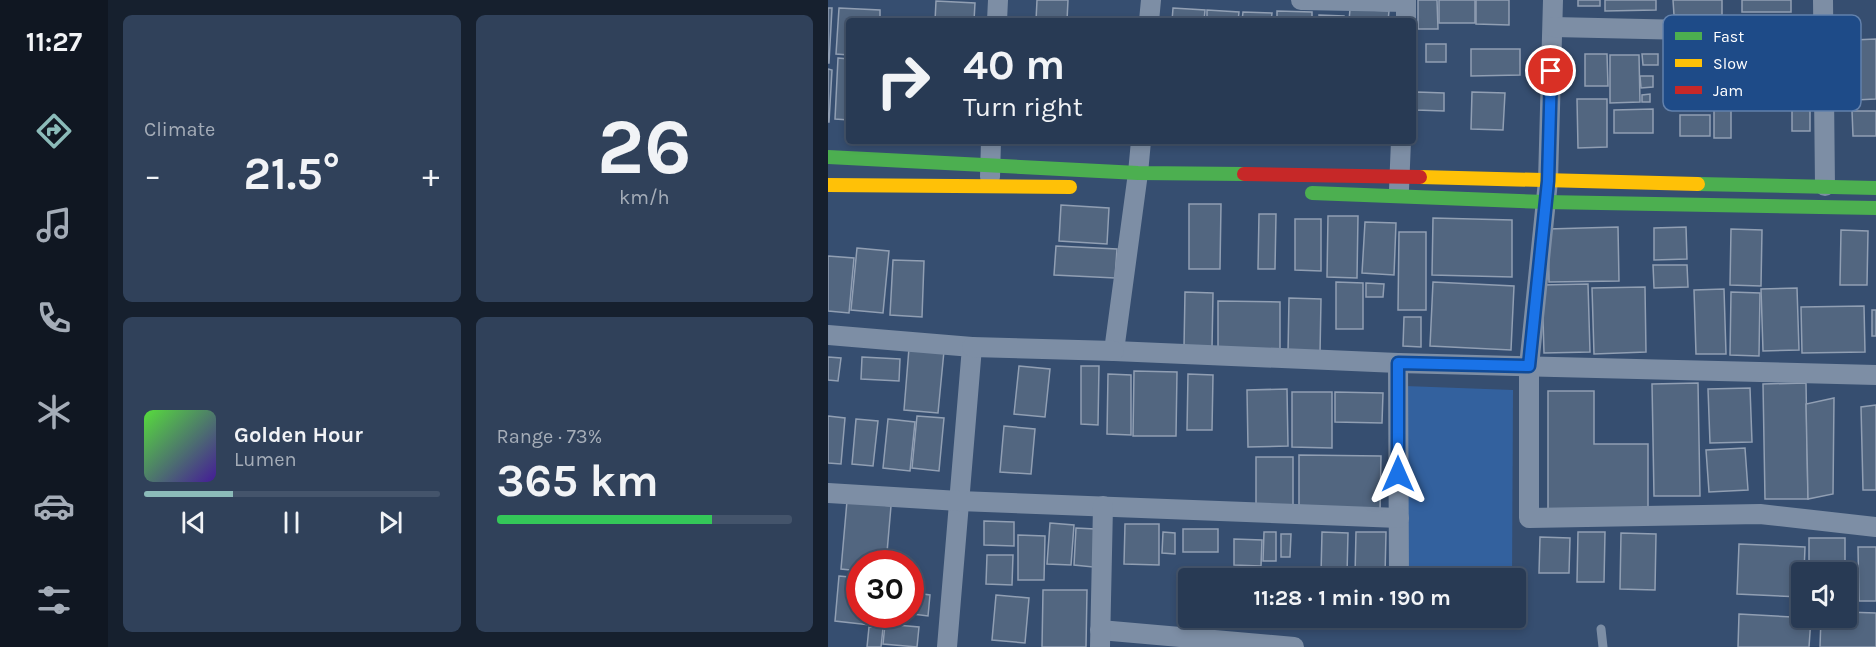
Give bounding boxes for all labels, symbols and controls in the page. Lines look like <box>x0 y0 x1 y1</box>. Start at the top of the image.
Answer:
legend <box>1663 15 1861 111</box>
text: 11:27 <box>26 26 82 58</box>
text: Fast <box>1713 27 1744 46</box>
text: 40 m <box>963 40 1065 90</box>
icon: right <box>864 42 942 120</box>
pin <box>1525 45 1576 96</box>
icon: arrive <box>1534 54 1567 87</box>
text: Slow <box>1713 54 1748 73</box>
text: Jam <box>1713 81 1743 100</box>
text: Turn right <box>963 91 1083 123</box>
text: 26 <box>597 101 692 193</box>
icon: directions <box>33 110 75 152</box>
text: Climate <box>144 118 215 141</box>
text: 21.5° <box>243 148 340 200</box>
text: − <box>144 156 161 194</box>
text: + <box>422 156 440 194</box>
text: km/h <box>619 186 670 209</box>
icon: music <box>33 204 75 246</box>
icon: phone <box>33 297 75 339</box>
icon: climate <box>33 391 75 433</box>
text: Golden Hour <box>234 422 363 448</box>
text: Range · 73% <box>497 425 602 448</box>
position arrow <box>1366 442 1430 506</box>
text: Lumen <box>234 448 297 471</box>
text: 365 km <box>497 455 659 507</box>
icon: car <box>33 485 75 527</box>
icon: previous <box>177 506 210 539</box>
icon: pause <box>275 506 308 539</box>
icon: next <box>374 506 407 539</box>
speed limit sign: 30 <box>846 550 924 628</box>
map controls <box>1791 562 1857 628</box>
button: sound <box>1791 562 1857 628</box>
icon: filters <box>33 579 75 621</box>
text: 11:28 · 1 min · 190 m <box>1253 585 1451 611</box>

